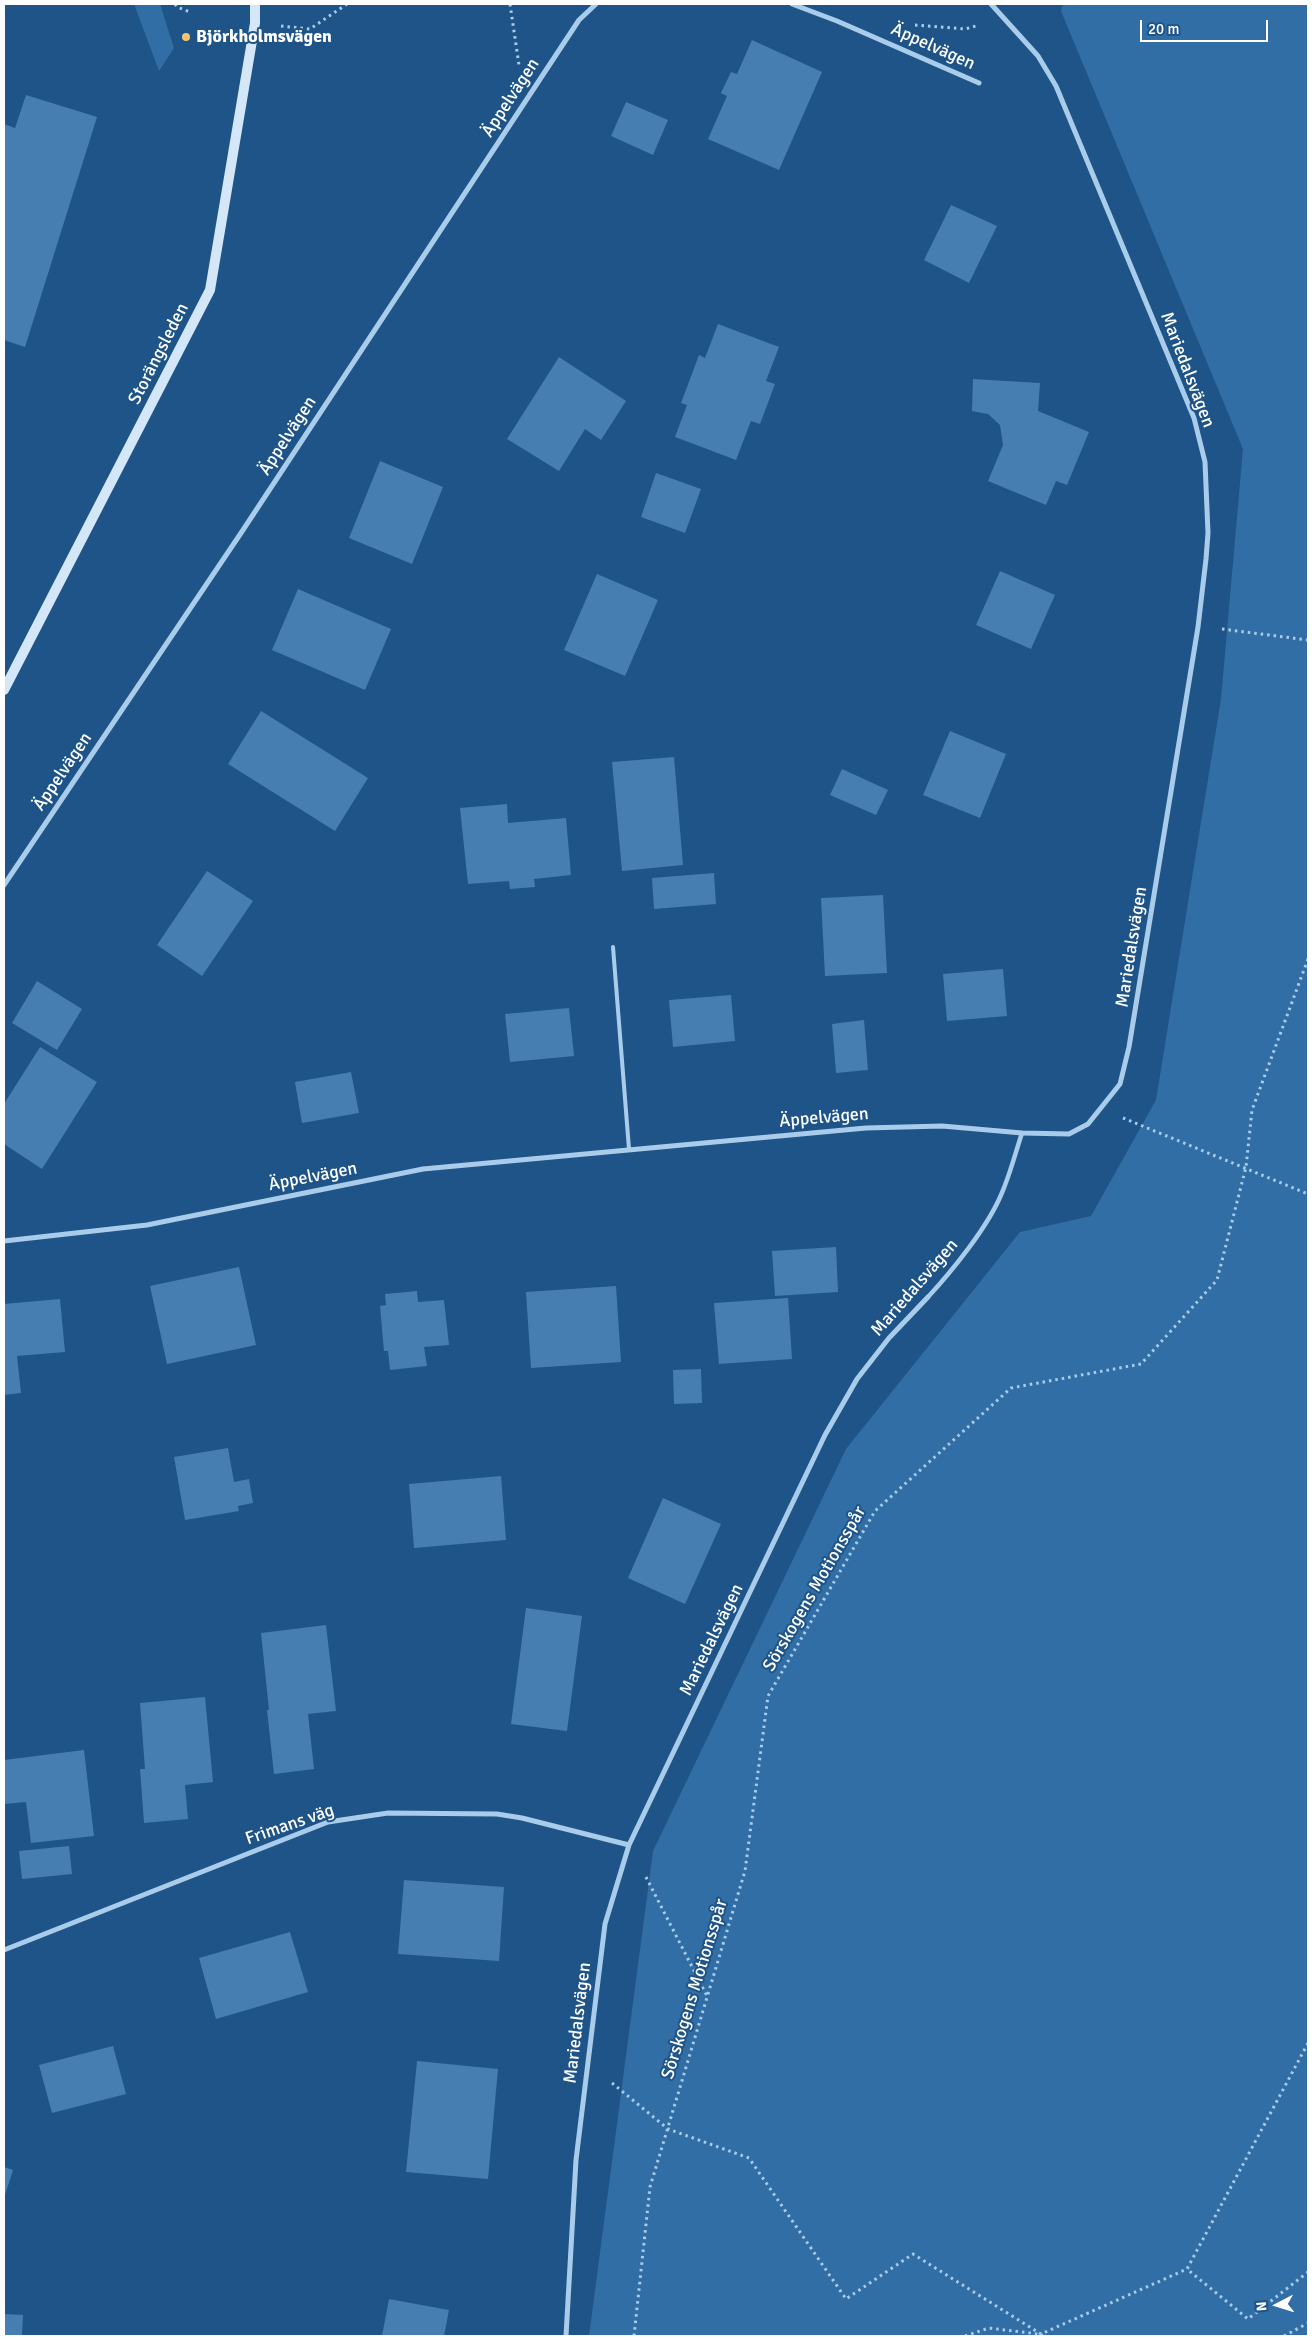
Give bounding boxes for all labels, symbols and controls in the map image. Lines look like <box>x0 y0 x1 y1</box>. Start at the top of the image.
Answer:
scale bar <box>1142 10 1270 42</box>
street label: Äppelvägen <box>888 19 978 75</box>
text: 20 m <box>1148 20 1179 38</box>
place label: Björkholmsvägen <box>196 26 332 48</box>
marker: Björkholmsvägen <box>180 31 192 43</box>
street label: Äppelvägen <box>478 54 544 142</box>
street label: Storängsleden <box>124 300 194 408</box>
street label: Mariedalsvägen <box>1155 309 1219 431</box>
street label: Äppelvägen <box>255 392 321 480</box>
street label: Äppelvägen <box>29 729 97 815</box>
street label: Mariedalsvägen <box>1112 885 1152 1009</box>
street label: Äppelvägen <box>778 1103 870 1133</box>
street label: Äppelvägen <box>267 1158 359 1196</box>
street label: Mariedalsvägen <box>867 1235 963 1341</box>
street label: Sörskogens Motionsspår <box>759 1502 871 1676</box>
street label: Mariedalsvägen <box>676 1581 748 1699</box>
street label: Frimans väg <box>243 1800 337 1850</box>
street label: Sörskogens Motionsspår <box>657 1896 733 2082</box>
street label: Mariedalsvägen <box>560 1961 596 2085</box>
north arrow <box>1252 2280 1302 2330</box>
text: N <box>1253 2301 1270 2312</box>

